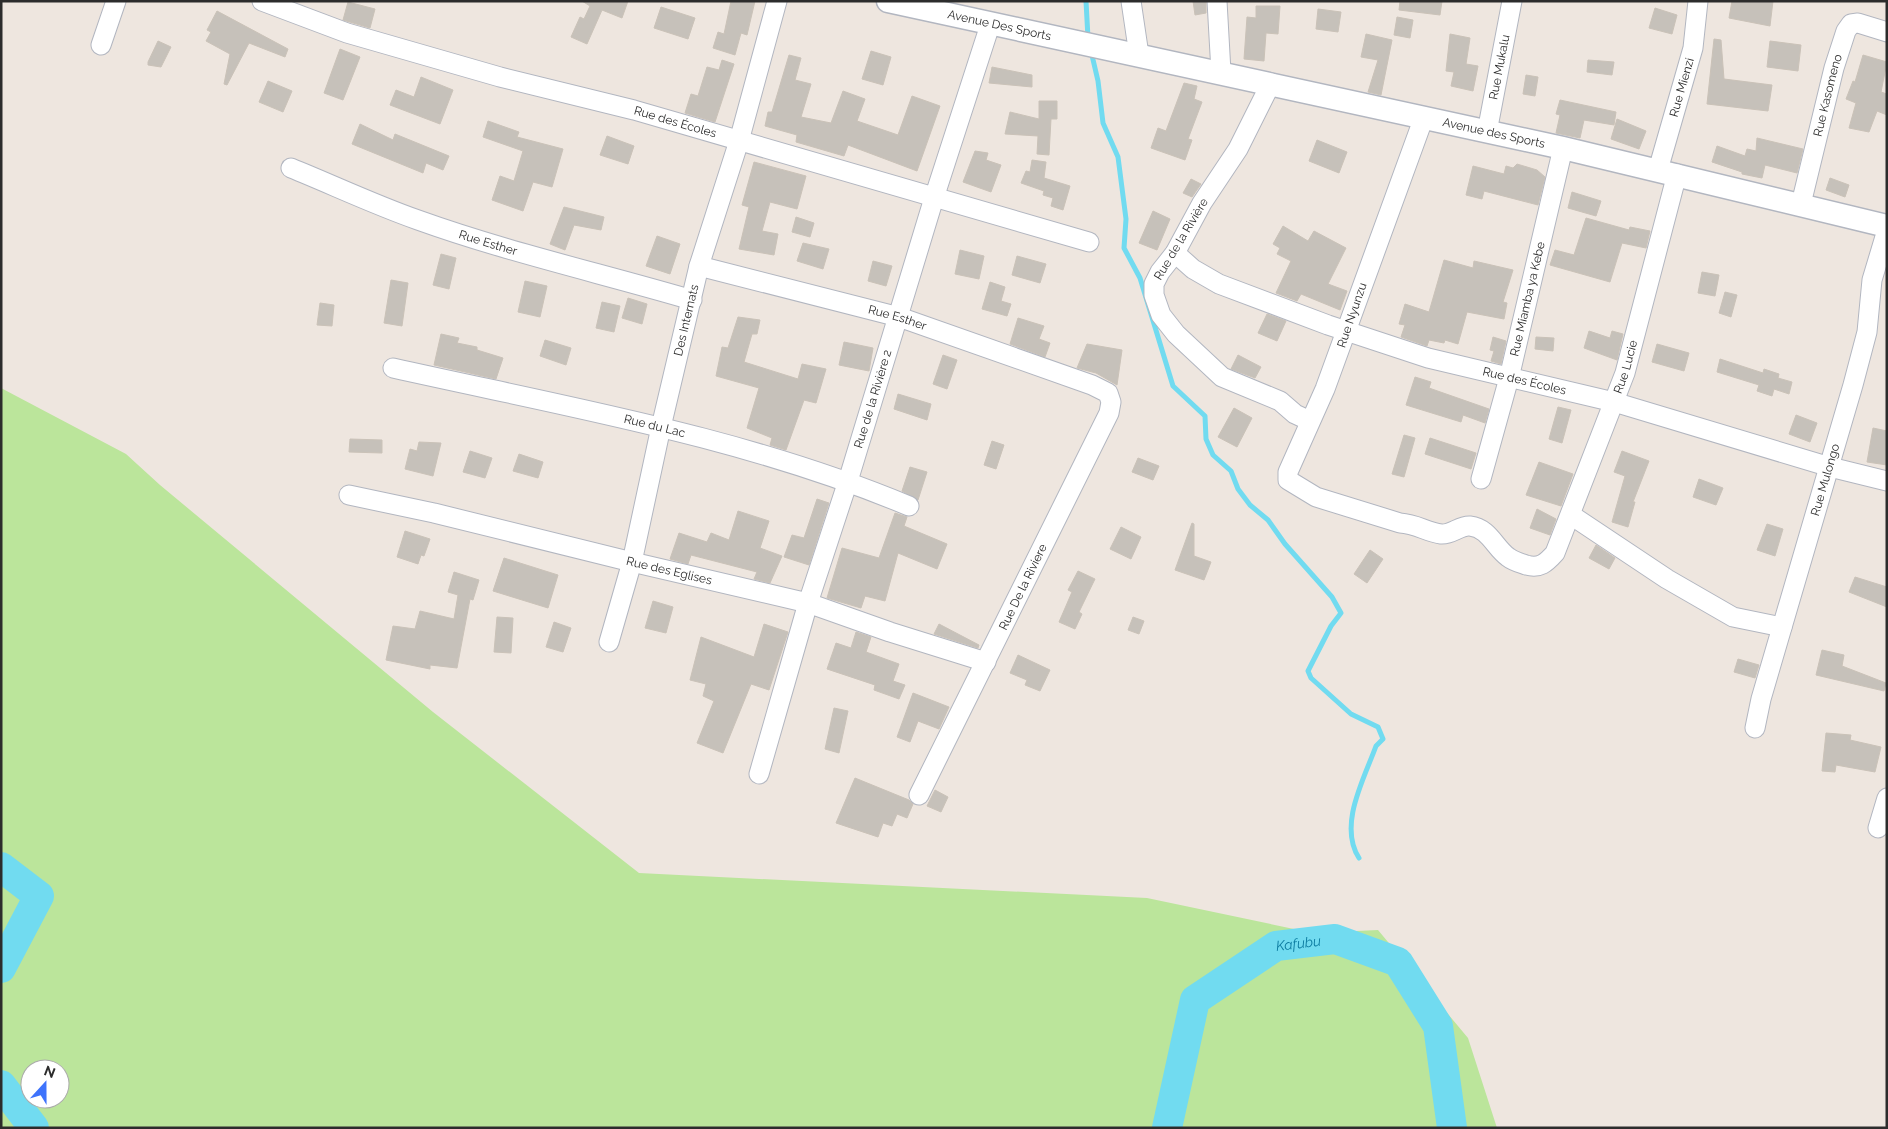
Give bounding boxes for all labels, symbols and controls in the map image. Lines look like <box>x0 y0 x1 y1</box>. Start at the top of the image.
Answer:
street label: Avenue Des Sports <box>946 7 1053 43</box>
street label: Rue Mukalu <box>1486 33 1512 101</box>
street label: Rue Kasomeno <box>1811 52 1845 138</box>
street label: Rue Mienzi <box>1667 56 1697 118</box>
street label: Rue des Écoles <box>632 103 718 141</box>
street label: Avenue des Sports <box>1441 115 1547 151</box>
street label: Rue de la Rivière <box>1151 196 1211 282</box>
street label: Rue Esther <box>457 227 520 258</box>
street label: Rue Miamba ya Kebe <box>1507 240 1548 358</box>
street label: Rue Nyunzu <box>1334 281 1370 349</box>
street label: Des Internats <box>671 283 701 357</box>
street label: Rue Esther <box>867 302 929 333</box>
street label: Rue Lucie <box>1611 339 1640 396</box>
street label: Rue de la Rivière 2 <box>851 348 895 450</box>
street label: Rue des Écoles <box>1481 364 1568 397</box>
street label: Rue du Lac <box>623 412 687 440</box>
street label: Rue Mulongo <box>1808 442 1842 518</box>
street label: Rue De la Riviere <box>996 542 1050 632</box>
street label: Rue des Eglises <box>625 554 714 587</box>
water label: Kafubu <box>1275 933 1322 954</box>
north arrow <box>20 1059 70 1109</box>
text: N <box>42 1062 58 1081</box>

